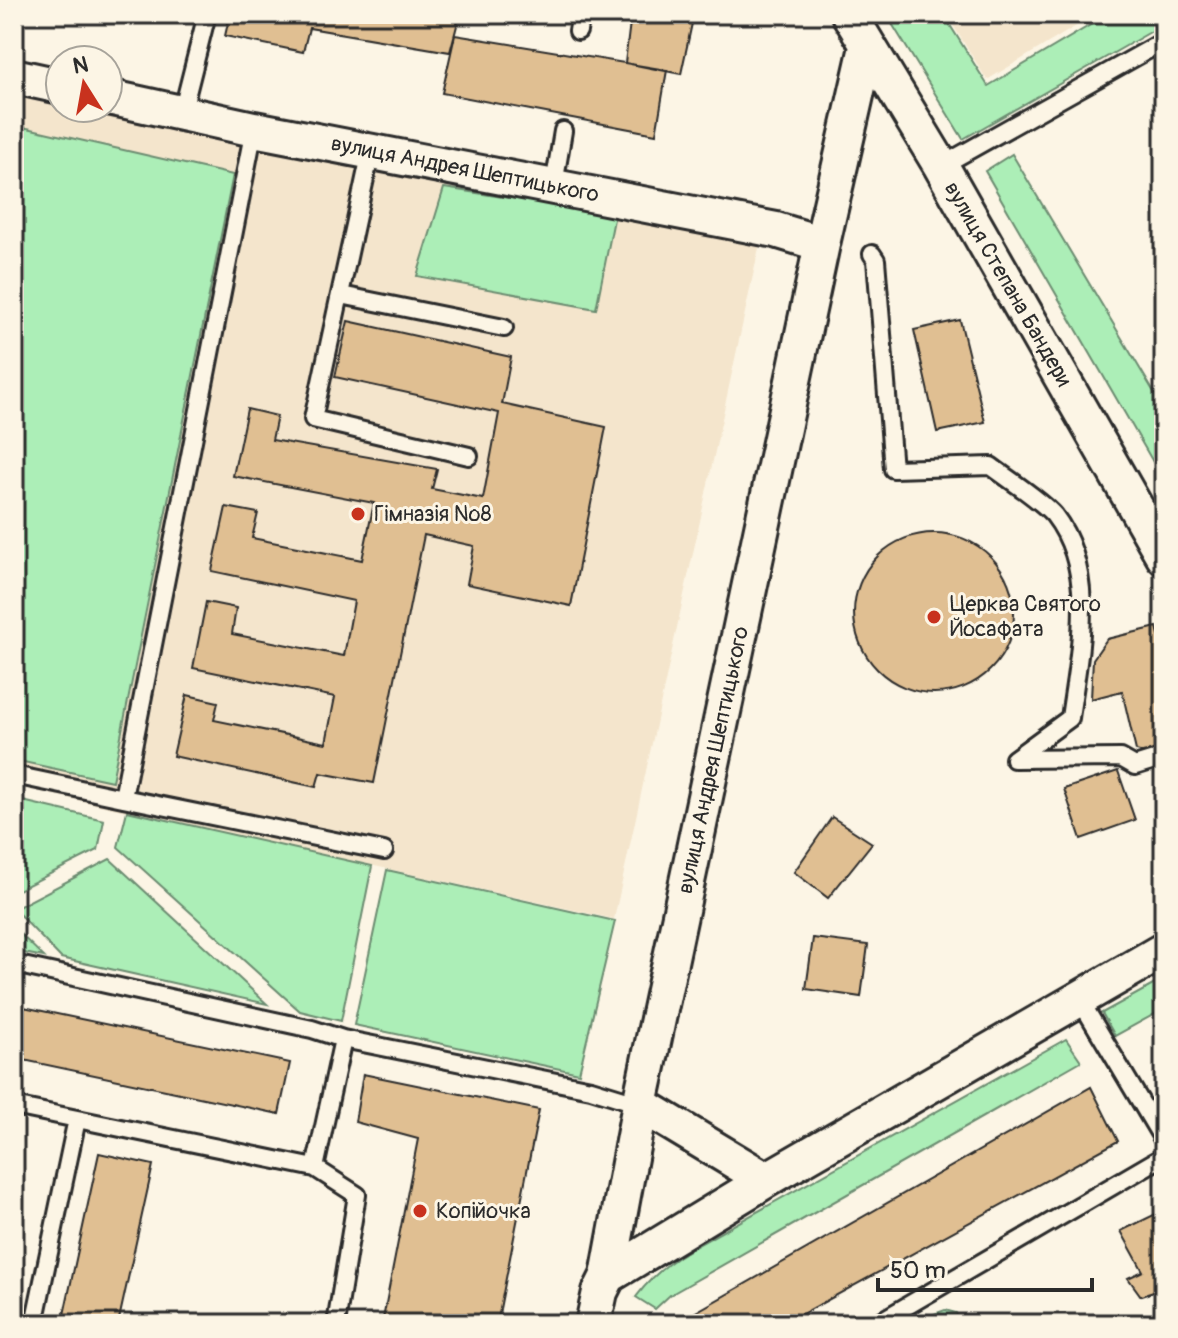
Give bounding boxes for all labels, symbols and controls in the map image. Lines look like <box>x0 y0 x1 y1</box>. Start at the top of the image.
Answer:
north arrow <box>44 44 124 124</box>
text: N <box>70 50 90 81</box>
street label: вулиця Андрея Шептицького <box>329 129 602 209</box>
street label: вулиця Степана Бандери <box>938 177 1078 392</box>
place label: Гімназія №8 <box>374 500 492 528</box>
marker: Гімназія №8 <box>349 505 367 523</box>
place label: Церква Святого Йосафата <box>950 590 1101 643</box>
marker: Церква Святого Йосафата <box>925 608 943 626</box>
street label: вулиця Андрея Шептицького <box>671 624 755 896</box>
place label: Копійочка <box>436 1197 531 1225</box>
marker: Копійочка <box>411 1202 429 1220</box>
scale bar <box>878 1242 1092 1292</box>
text: 50 m <box>890 1256 946 1285</box>

